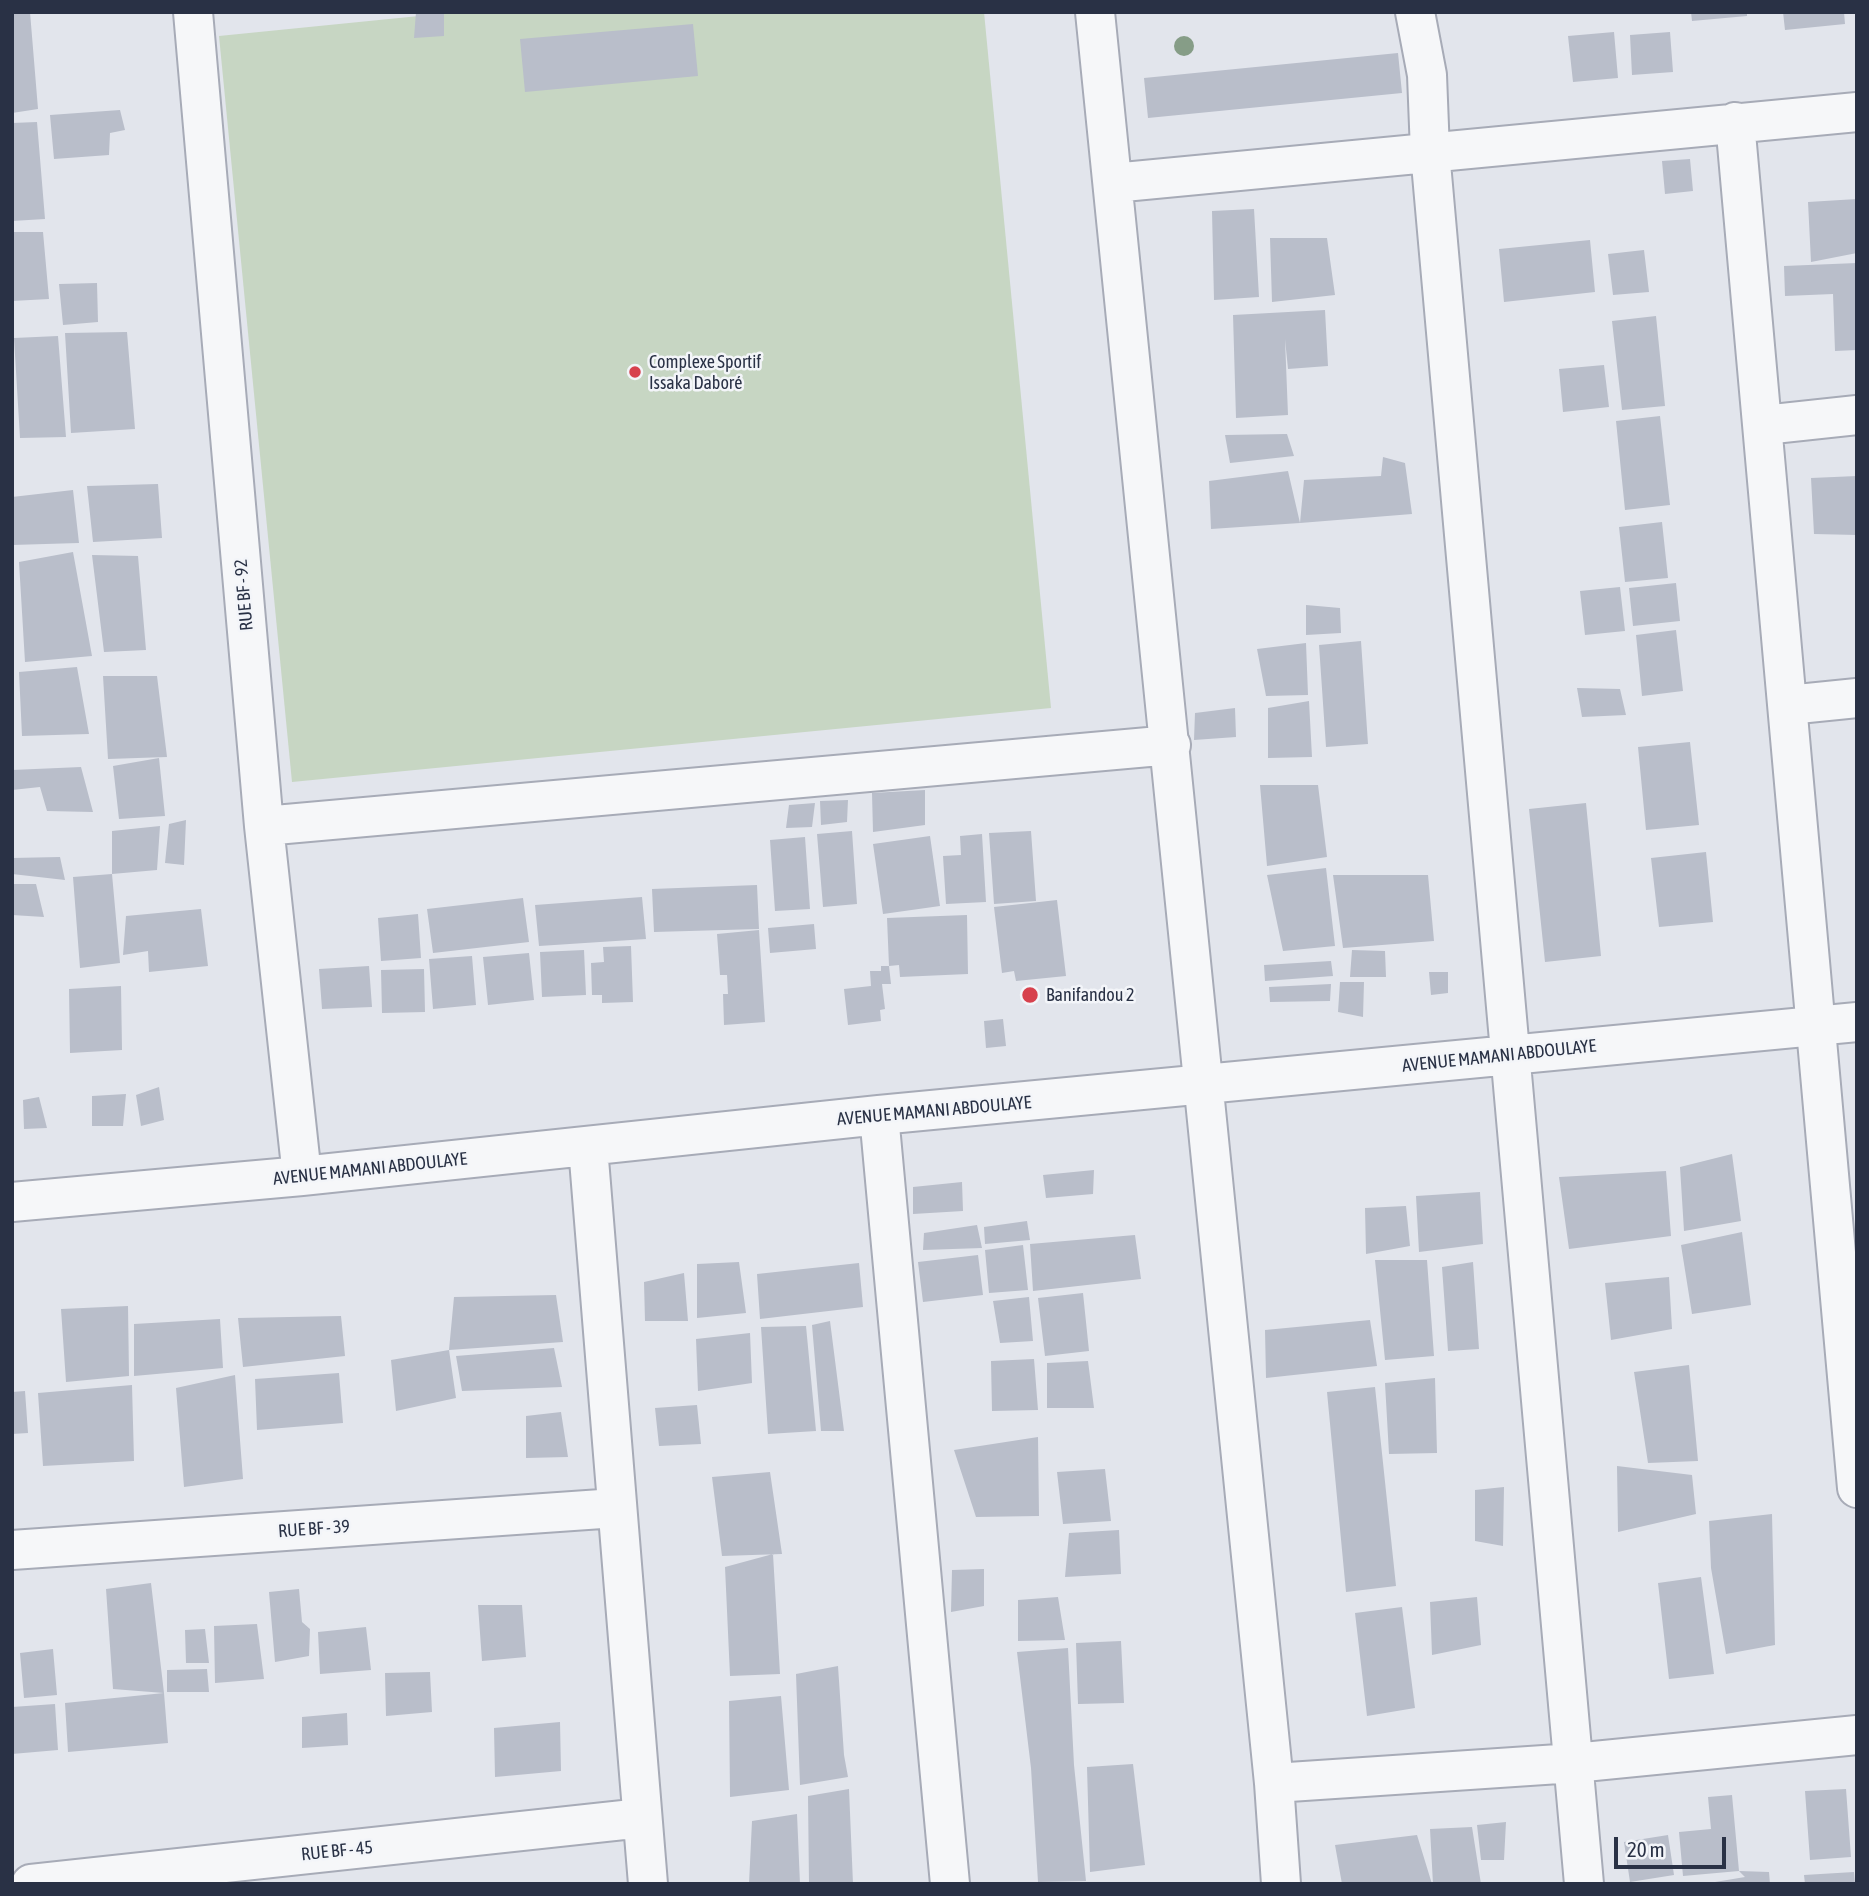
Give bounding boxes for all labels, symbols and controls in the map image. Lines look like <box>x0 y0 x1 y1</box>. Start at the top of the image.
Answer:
place label: Complexe Sportif Issaka Daboré <box>649 351 761 394</box>
marker: Complexe Sportif Issaka Daboré <box>627 364 643 380</box>
street label: RUE BF - 92 <box>230 558 258 632</box>
place label: Banifandou 2 <box>1046 984 1134 1006</box>
marker: Banifandou 2 <box>1020 985 1040 1005</box>
street label: AVENUE MAMANI ABDOULAYE <box>1401 1035 1597 1077</box>
street label: AVENUE MAMANI ABDOULAYE <box>836 1092 1032 1130</box>
street label: AVENUE MAMANI ABDOULAYE <box>272 1148 468 1190</box>
street label: RUE BF - 39 <box>277 1516 351 1542</box>
scale bar <box>1617 1822 1729 1866</box>
street label: RUE BF - 45 <box>300 1837 374 1865</box>
text: 20 m <box>1627 1837 1665 1861</box>

